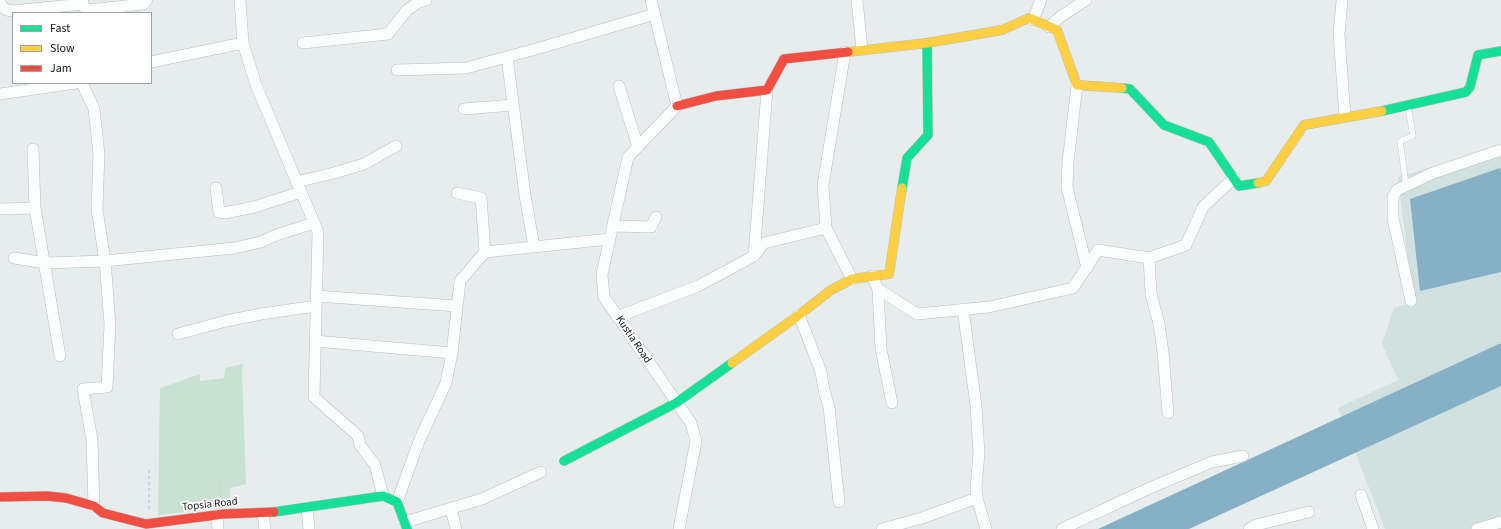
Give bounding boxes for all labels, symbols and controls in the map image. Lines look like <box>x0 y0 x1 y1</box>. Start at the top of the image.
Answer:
legend <box>12 12 152 84</box>
text: Fast <box>50 20 70 37</box>
text: Slow <box>50 40 75 57</box>
text: Jam <box>50 60 72 77</box>
street label: Kustia Road <box>612 314 654 366</box>
street label: Topsia Road <box>182 496 238 514</box>

